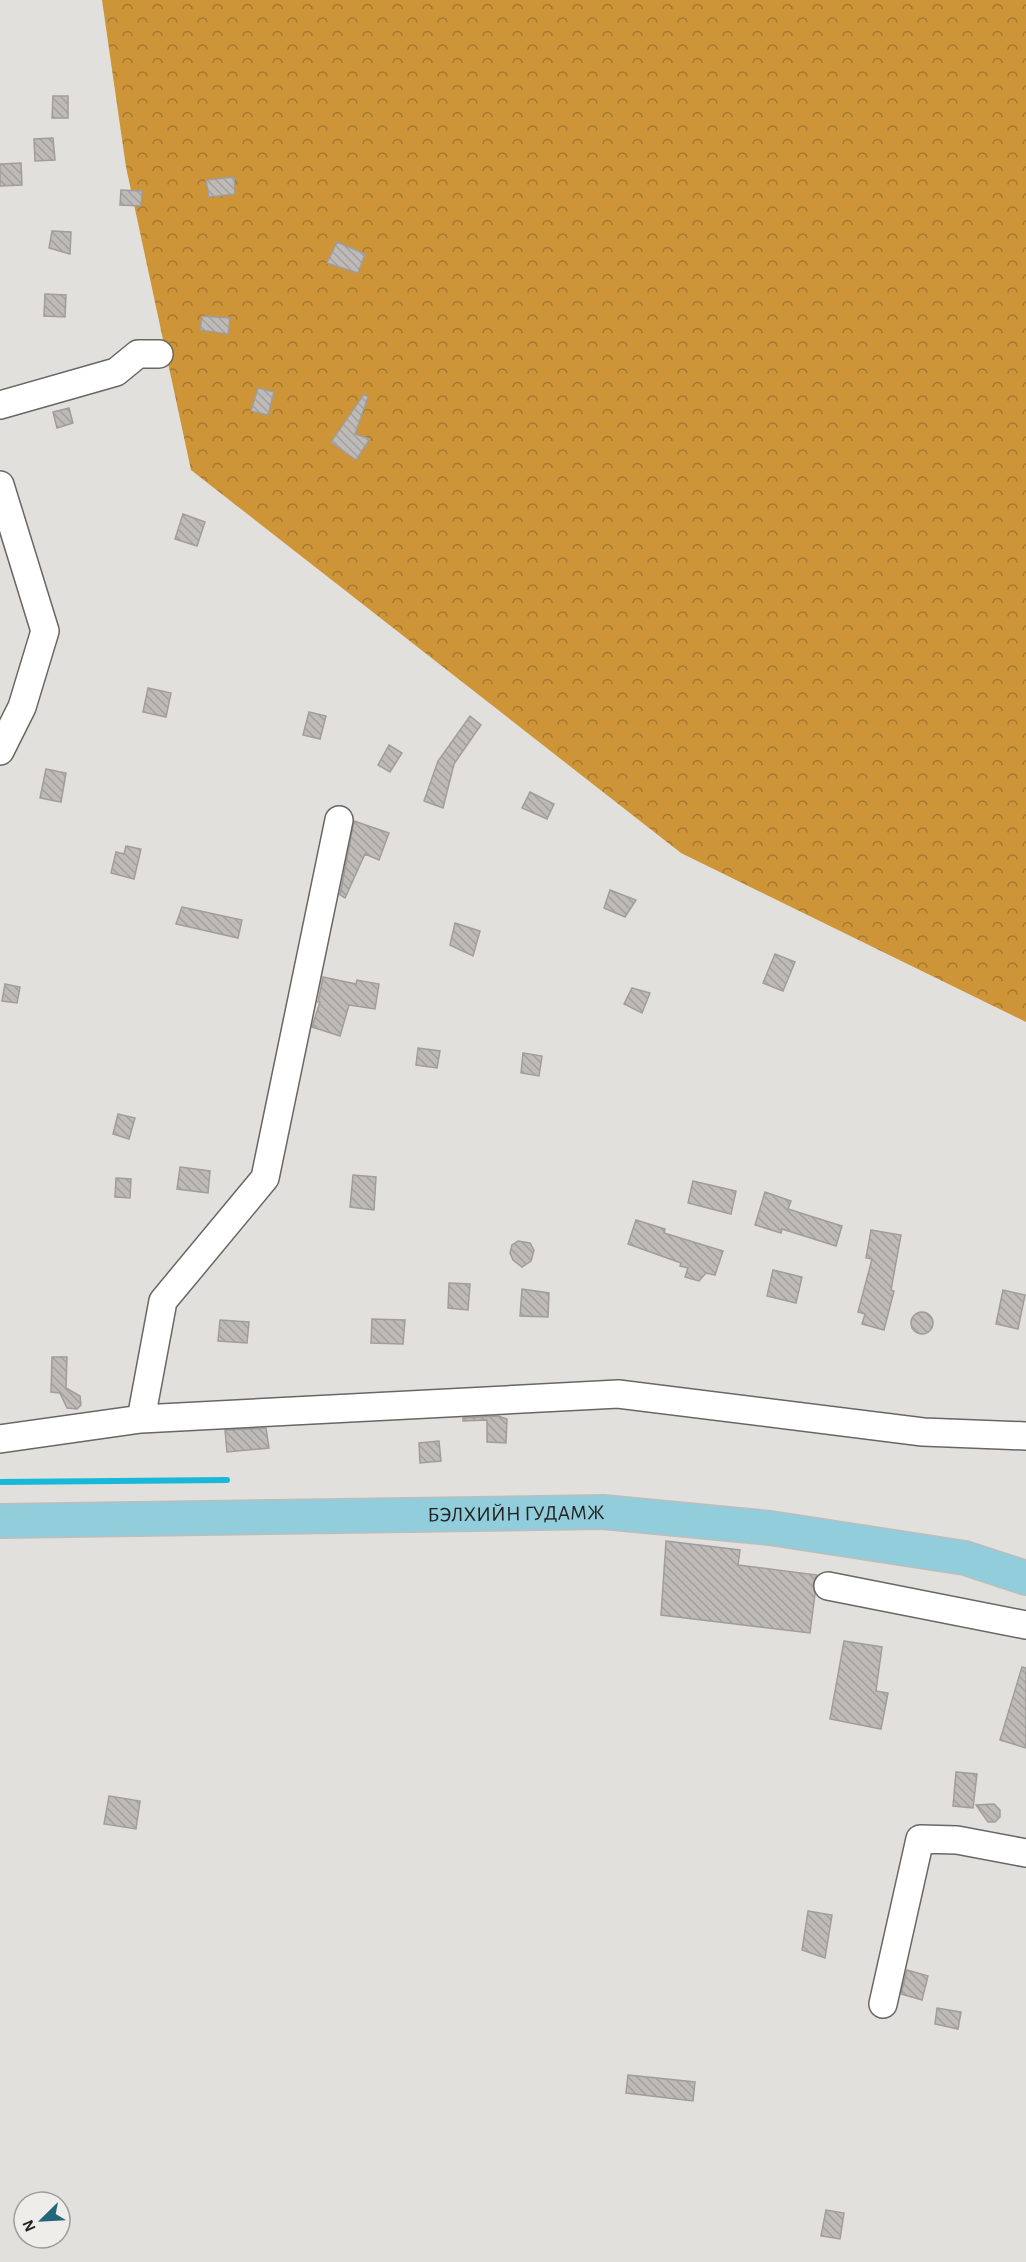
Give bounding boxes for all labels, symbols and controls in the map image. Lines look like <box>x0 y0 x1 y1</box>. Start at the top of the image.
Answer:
street label: БЭЛХИЙН ГУДАМЖ <box>427 1501 605 1525</box>
north arrow <box>12 2190 72 2250</box>
text: N <box>20 2217 39 2234</box>

